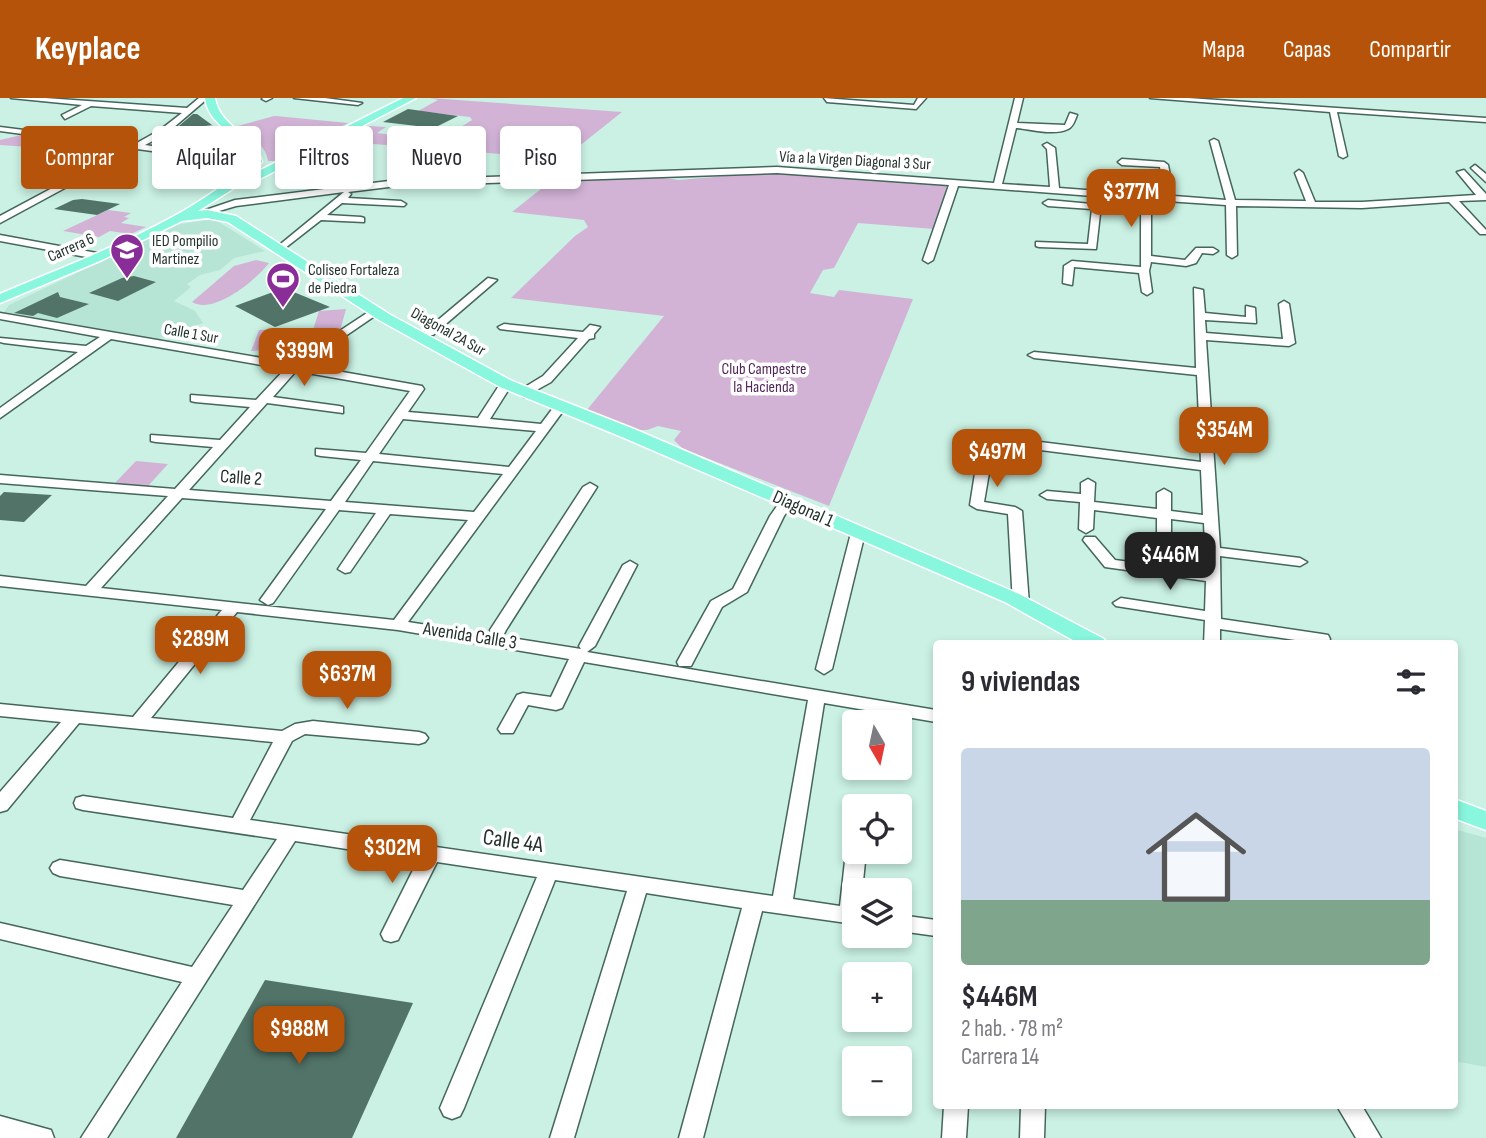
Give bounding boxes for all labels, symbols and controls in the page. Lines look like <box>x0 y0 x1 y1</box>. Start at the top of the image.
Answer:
text: Keyplace <box>35 29 141 69</box>
text: Mapa <box>1202 35 1245 64</box>
text: Capas <box>1283 35 1331 64</box>
text: Compartir <box>1369 35 1451 64</box>
chip: Comprar <box>21 126 138 189</box>
chip: Alquilar <box>152 126 261 189</box>
chip: Filtros <box>275 126 373 189</box>
chip: Nuevo <box>387 126 486 189</box>
chip: Piso <box>500 126 581 189</box>
street label: Vía a la Virgen Diagonal 3 Sur <box>779 148 932 174</box>
pin: $377M <box>1082 170 1180 229</box>
text: $377M <box>1103 178 1159 206</box>
street label: Carrera 6 <box>45 229 97 267</box>
school or university icon: IED Pompilio Martinez <box>108 231 146 280</box>
place label: IED Pompilio Martinez <box>152 232 218 269</box>
sports icon: Coliseo Fortaleza de Piedra <box>264 260 302 309</box>
place label: Coliseo Fortaleza de Piedra <box>308 261 399 298</box>
street label: Diagonal 2A Sur <box>407 304 489 361</box>
street label: Calle 1 Sur <box>162 320 220 348</box>
pin: $399M <box>255 328 353 388</box>
text: $399M <box>275 337 333 365</box>
park label: Club Campestre la Hacienda <box>722 360 806 397</box>
pin: $354M <box>1175 408 1273 467</box>
text: $354M <box>1195 416 1253 444</box>
pin: $497M <box>948 430 1046 489</box>
text: $497M <box>968 438 1026 466</box>
street label: Calle 2 <box>219 465 263 491</box>
street label: Diagonal 1 <box>769 485 837 533</box>
pin: $446M <box>1121 532 1219 592</box>
text: $446M <box>1141 541 1199 569</box>
pin: $289M <box>151 616 249 676</box>
street label: Avenida Calle 3 <box>421 617 519 655</box>
text: $289M <box>171 625 229 653</box>
pin: $637M <box>298 652 396 711</box>
text: $637M <box>318 660 376 688</box>
icon: filters <box>1392 663 1430 701</box>
text: 9 viviendas <box>961 664 1080 700</box>
north arrow <box>842 710 912 780</box>
map controls <box>842 710 912 1116</box>
button: locate <box>842 794 912 864</box>
icon: home <box>1133 794 1259 920</box>
street label: Calle 4A <box>481 823 545 859</box>
pin: $302M <box>343 826 441 885</box>
text: $302M <box>363 834 421 862</box>
button: layers <box>842 878 912 948</box>
button: + <box>842 962 912 1032</box>
text: $446M <box>961 979 1037 1015</box>
pin: $988M <box>250 1006 348 1066</box>
text: $988M <box>270 1015 328 1043</box>
text: 2 hab. · 78 m² <box>961 1015 1063 1043</box>
text: Carrera 14 <box>961 1043 1039 1071</box>
button: − <box>842 1046 912 1116</box>

